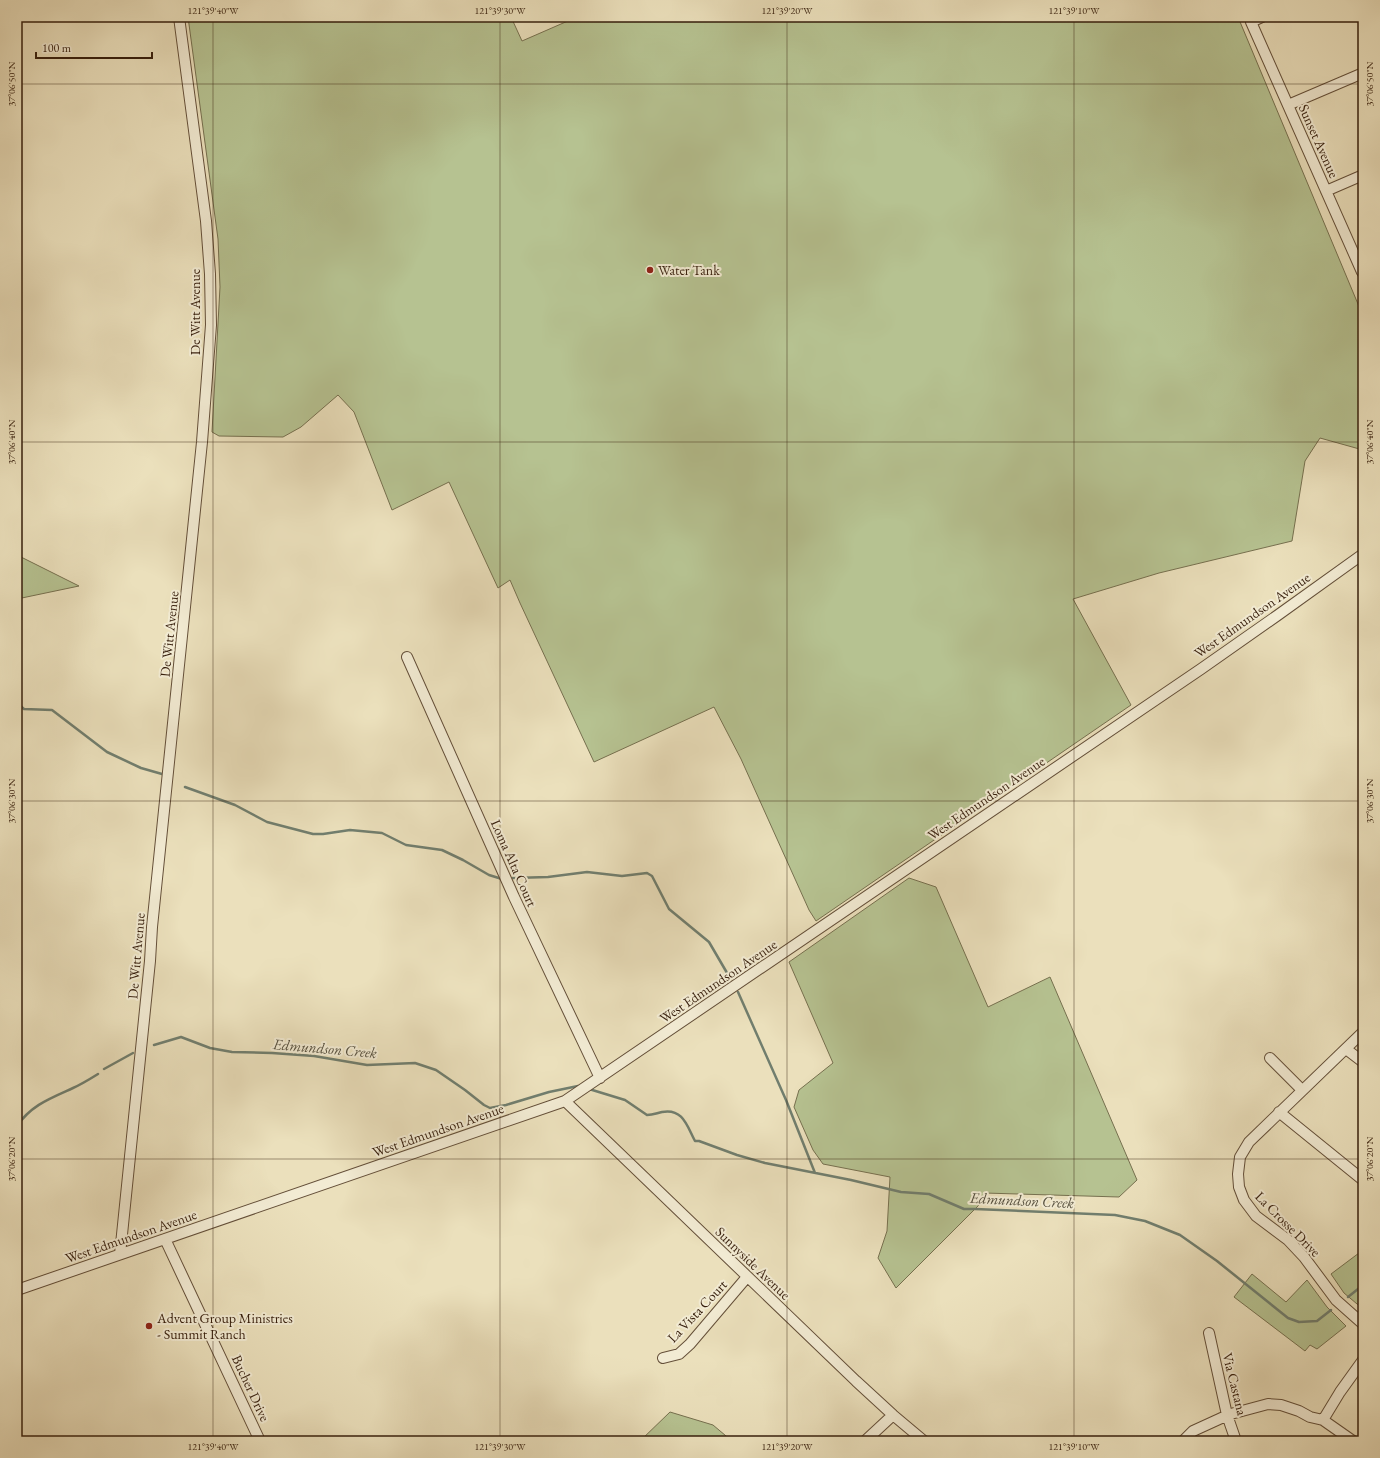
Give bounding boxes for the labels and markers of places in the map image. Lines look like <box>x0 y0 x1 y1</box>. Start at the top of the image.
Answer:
place label: Water Tank <box>658 261 720 279</box>
marker: Water Tank <box>645 265 655 275</box>
place label: Advent Group Ministries - Summit Ranch <box>156 1309 293 1343</box>
marker: Advent Group Ministries - Summit Ranch <box>144 1321 154 1331</box>

